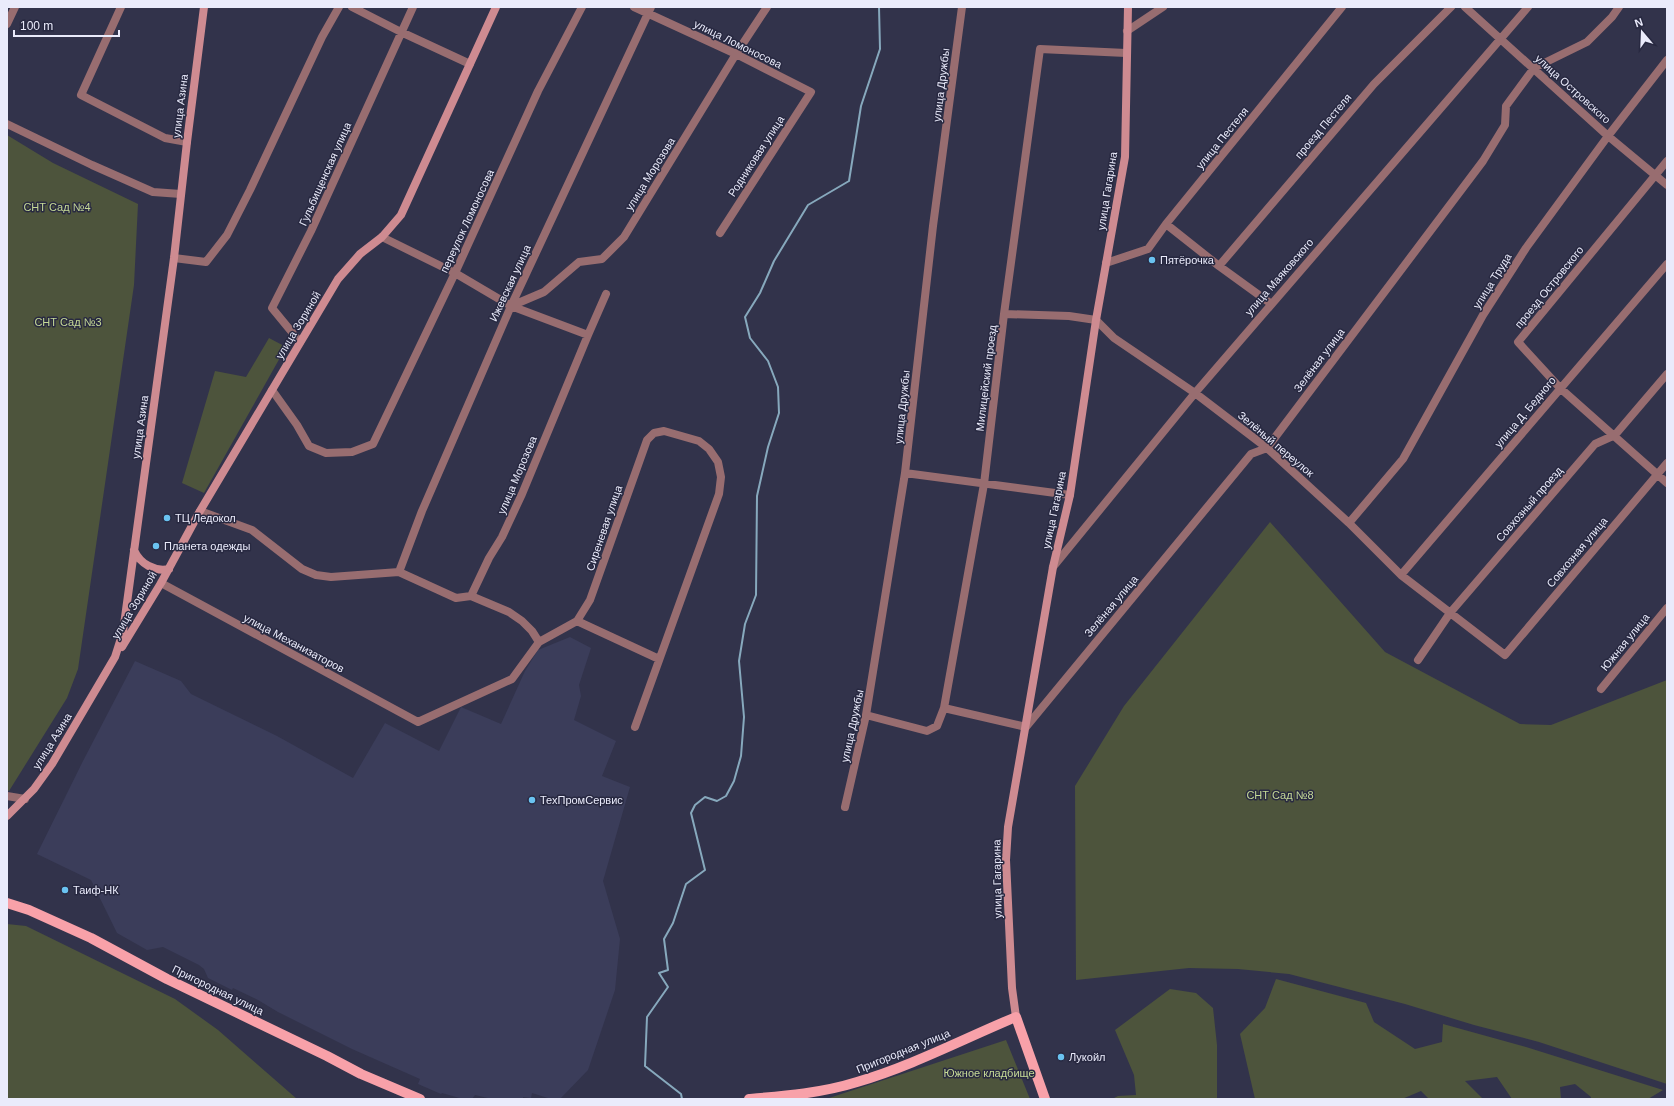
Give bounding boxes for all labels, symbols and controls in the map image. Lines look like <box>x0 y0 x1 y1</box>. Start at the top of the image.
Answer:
scale bar <box>14 12 119 38</box>
north arrow <box>1622 12 1662 52</box>
text: N <box>1633 16 1645 30</box>
street label: улица Ломоносова <box>692 18 785 71</box>
text: 100 m <box>20 19 53 33</box>
street label: улица Дружбы <box>931 47 951 122</box>
street label: улица Островского <box>1533 52 1613 126</box>
street label: улица Азина <box>170 73 190 139</box>
street label: проезд Пестеля <box>1292 91 1354 161</box>
street label: улица Пестеля <box>1193 105 1251 171</box>
street label: Родниковая улица <box>726 113 787 198</box>
street label: Гульбищенская улица <box>297 120 354 228</box>
street label: улица Морозова <box>623 135 678 213</box>
street label: улица Гагарина <box>1095 150 1119 231</box>
street label: переулок Ломоносова <box>438 167 497 275</box>
park label: СНТ Сад №4 <box>23 201 91 213</box>
street label: улица Маяковского <box>1242 236 1316 318</box>
street label: Ижевская улица <box>487 242 533 323</box>
street label: проезд Островского <box>1512 244 1586 330</box>
street label: улица Труда <box>1470 250 1514 311</box>
place label: Пятёрочка <box>1160 254 1215 266</box>
marker: Пятёрочка <box>1147 255 1157 265</box>
street label: улица Зориной <box>273 289 323 361</box>
park label: СНТ Сад №3 <box>34 316 102 328</box>
street label: Милицейский проезд <box>974 323 999 432</box>
street label: Зелёная улица <box>1291 325 1347 394</box>
street label: улица Дружбы <box>892 369 912 444</box>
street label: улица Д. Бедного <box>1492 374 1558 450</box>
street label: улица Азина <box>130 394 151 460</box>
street label: Зелёный переулок <box>1236 409 1316 479</box>
street label: улица Морозова <box>495 433 539 516</box>
street label: Совхозный проезд <box>1493 464 1565 544</box>
street label: улица Гагарина <box>1040 469 1068 550</box>
street label: Сиреневая улица <box>584 483 625 572</box>
place label: ТЦ Ледокол <box>175 512 236 524</box>
marker: ТЦ Ледокол <box>162 513 172 523</box>
street label: Совхозная улица <box>1544 514 1610 589</box>
place label: Планета одежды <box>164 540 250 552</box>
marker: Планета одежды <box>151 541 161 551</box>
street label: улица Зориной <box>109 569 159 641</box>
street label: Зелёная улица <box>1082 572 1141 639</box>
street label: Южная улица <box>1598 610 1652 673</box>
street label: улица Механизаторов <box>242 611 346 675</box>
street label: улица Дружбы <box>838 688 866 763</box>
street label: улица Азина <box>30 710 75 771</box>
park label: СНТ Сад №8 <box>1246 789 1314 801</box>
place label: ТехПромСервис <box>540 794 623 806</box>
marker: ТехПромСервис <box>527 795 537 805</box>
street label: улица Гагарина <box>990 838 1004 919</box>
place label: Таиф-НК <box>73 884 119 896</box>
marker: Таиф-НК <box>60 885 70 895</box>
street label: Пригородная улица <box>170 963 266 1018</box>
street label: Пригородная улица <box>854 1026 952 1075</box>
place label: Лукойл <box>1069 1051 1105 1063</box>
marker: Лукойл <box>1056 1052 1066 1062</box>
park label: Южное кладбище <box>943 1067 1035 1079</box>

